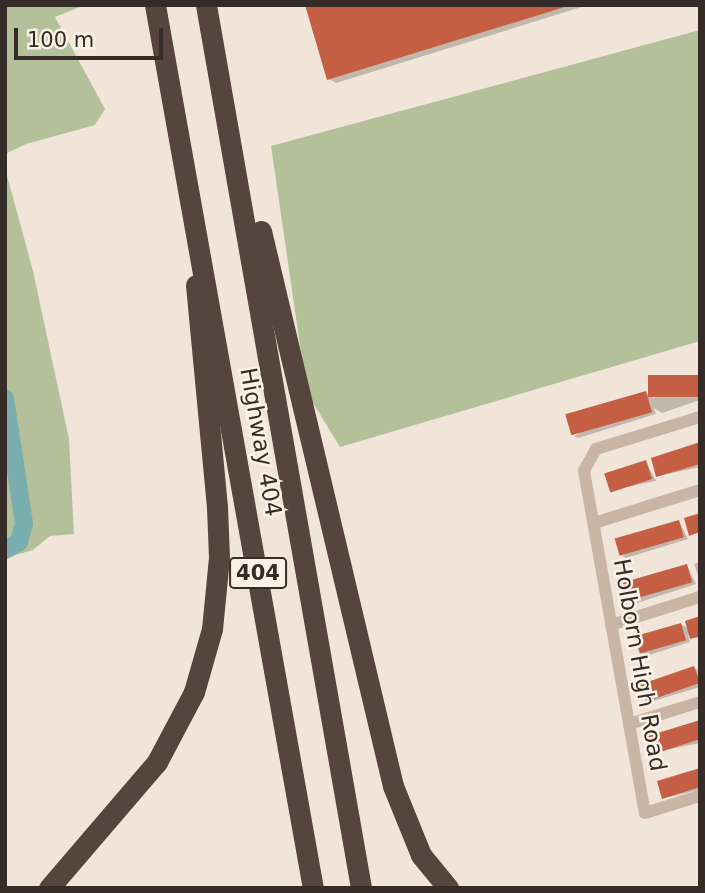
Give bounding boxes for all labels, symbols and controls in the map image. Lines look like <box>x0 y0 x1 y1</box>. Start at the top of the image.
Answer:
scale bar <box>18 14 166 58</box>
text: 100 m <box>27 28 94 52</box>
street label: Highway 404 <box>234 365 288 519</box>
road number: 404 <box>228 556 288 590</box>
street label: Holborn High Road <box>608 557 672 773</box>

